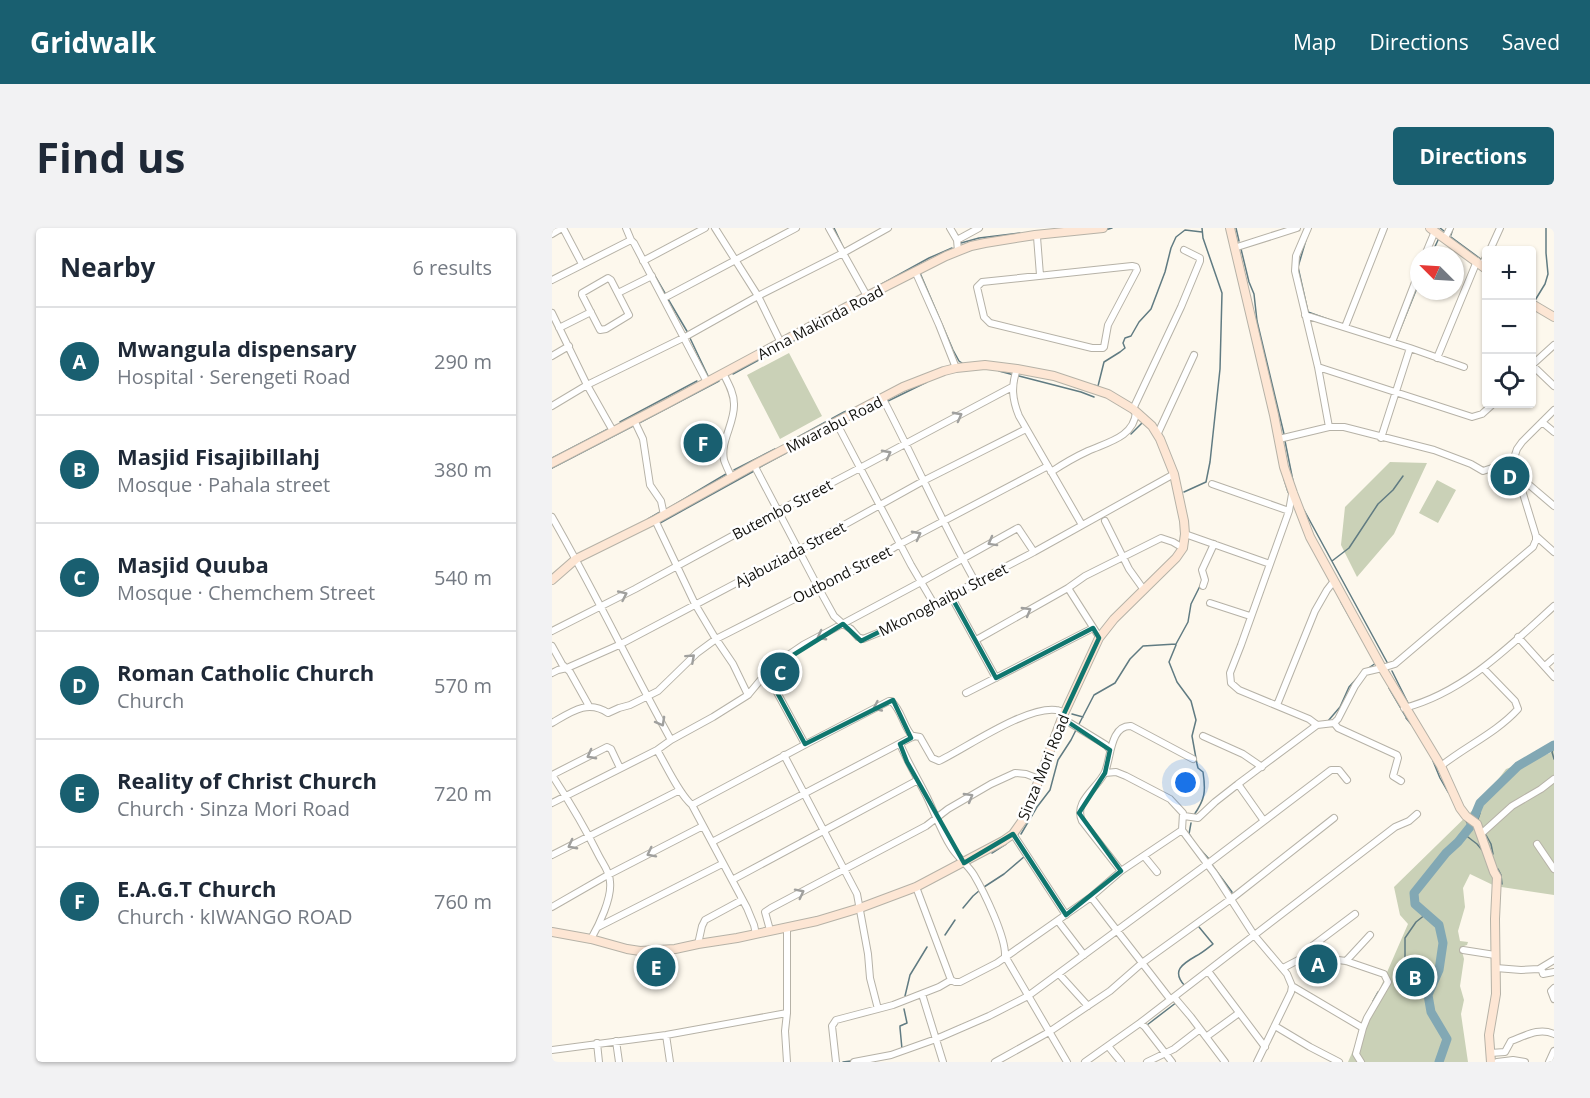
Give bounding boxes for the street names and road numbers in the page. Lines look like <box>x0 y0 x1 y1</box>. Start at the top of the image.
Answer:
street label: Anna Makinda Road <box>753 280 887 364</box>
street label: Mwarabu Road <box>782 391 886 457</box>
street label: Butembo Street <box>729 474 835 544</box>
street label: Ajabuziada Street <box>731 516 849 592</box>
street label: Outbond Street <box>789 540 895 608</box>
street label: Mkonoghaibu Street <box>875 558 1011 640</box>
street label: Sinza Mori Road <box>1013 711 1073 823</box>

